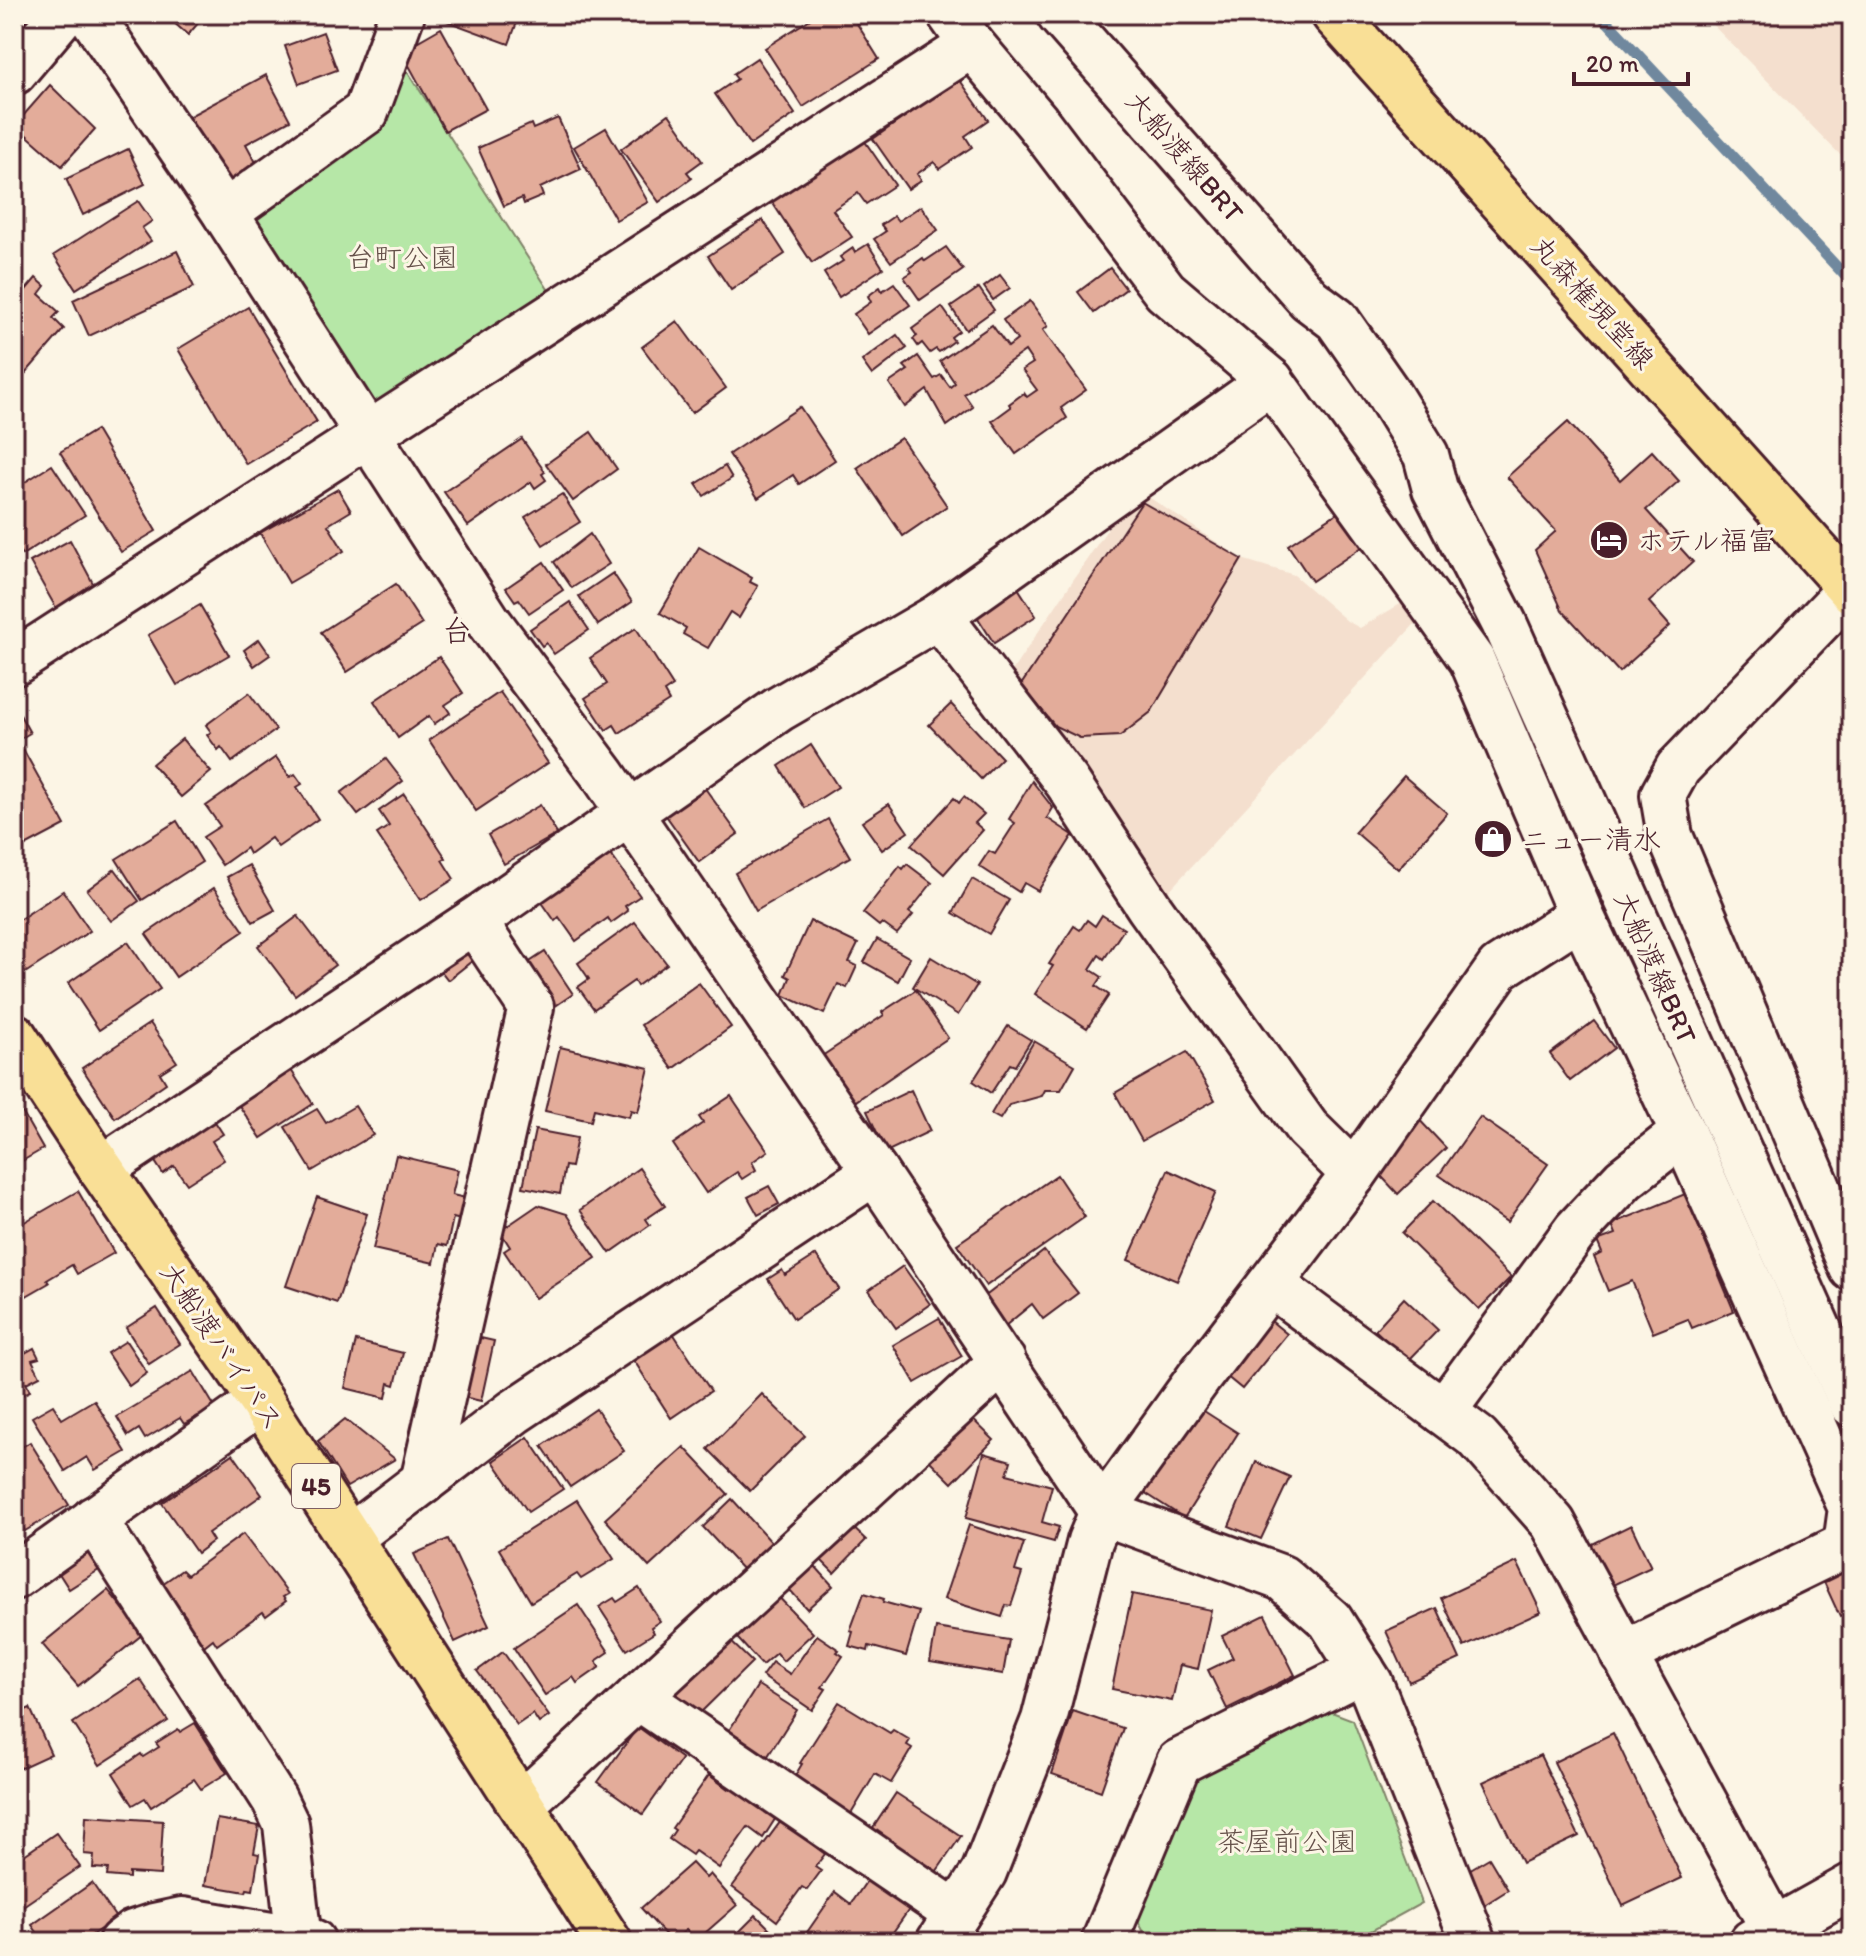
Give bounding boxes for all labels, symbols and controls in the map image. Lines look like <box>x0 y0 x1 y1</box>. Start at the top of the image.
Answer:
scale bar <box>1574 36 1688 86</box>
text: 20 m <box>1586 49 1639 78</box>
street label: 大船渡線BRT <box>1119 83 1252 229</box>
street label: 丸森権現堂線 <box>1524 228 1662 376</box>
park label: 台町公園 <box>346 240 458 274</box>
hotel icon: ホテル福富 <box>1588 519 1630 561</box>
place label: ホテル福富 <box>1637 523 1776 557</box>
district label: 台 <box>442 612 472 649</box>
shop icon: ニュー清水 <box>1472 818 1514 860</box>
place label: ニュー清水 <box>1521 822 1661 856</box>
street label: 大船渡線BRT <box>1607 886 1705 1049</box>
street label: 大船渡バイパス <box>153 1255 291 1437</box>
road number: 45 <box>292 1464 340 1508</box>
park label: 茶屋前公園 <box>1217 1824 1357 1858</box>

